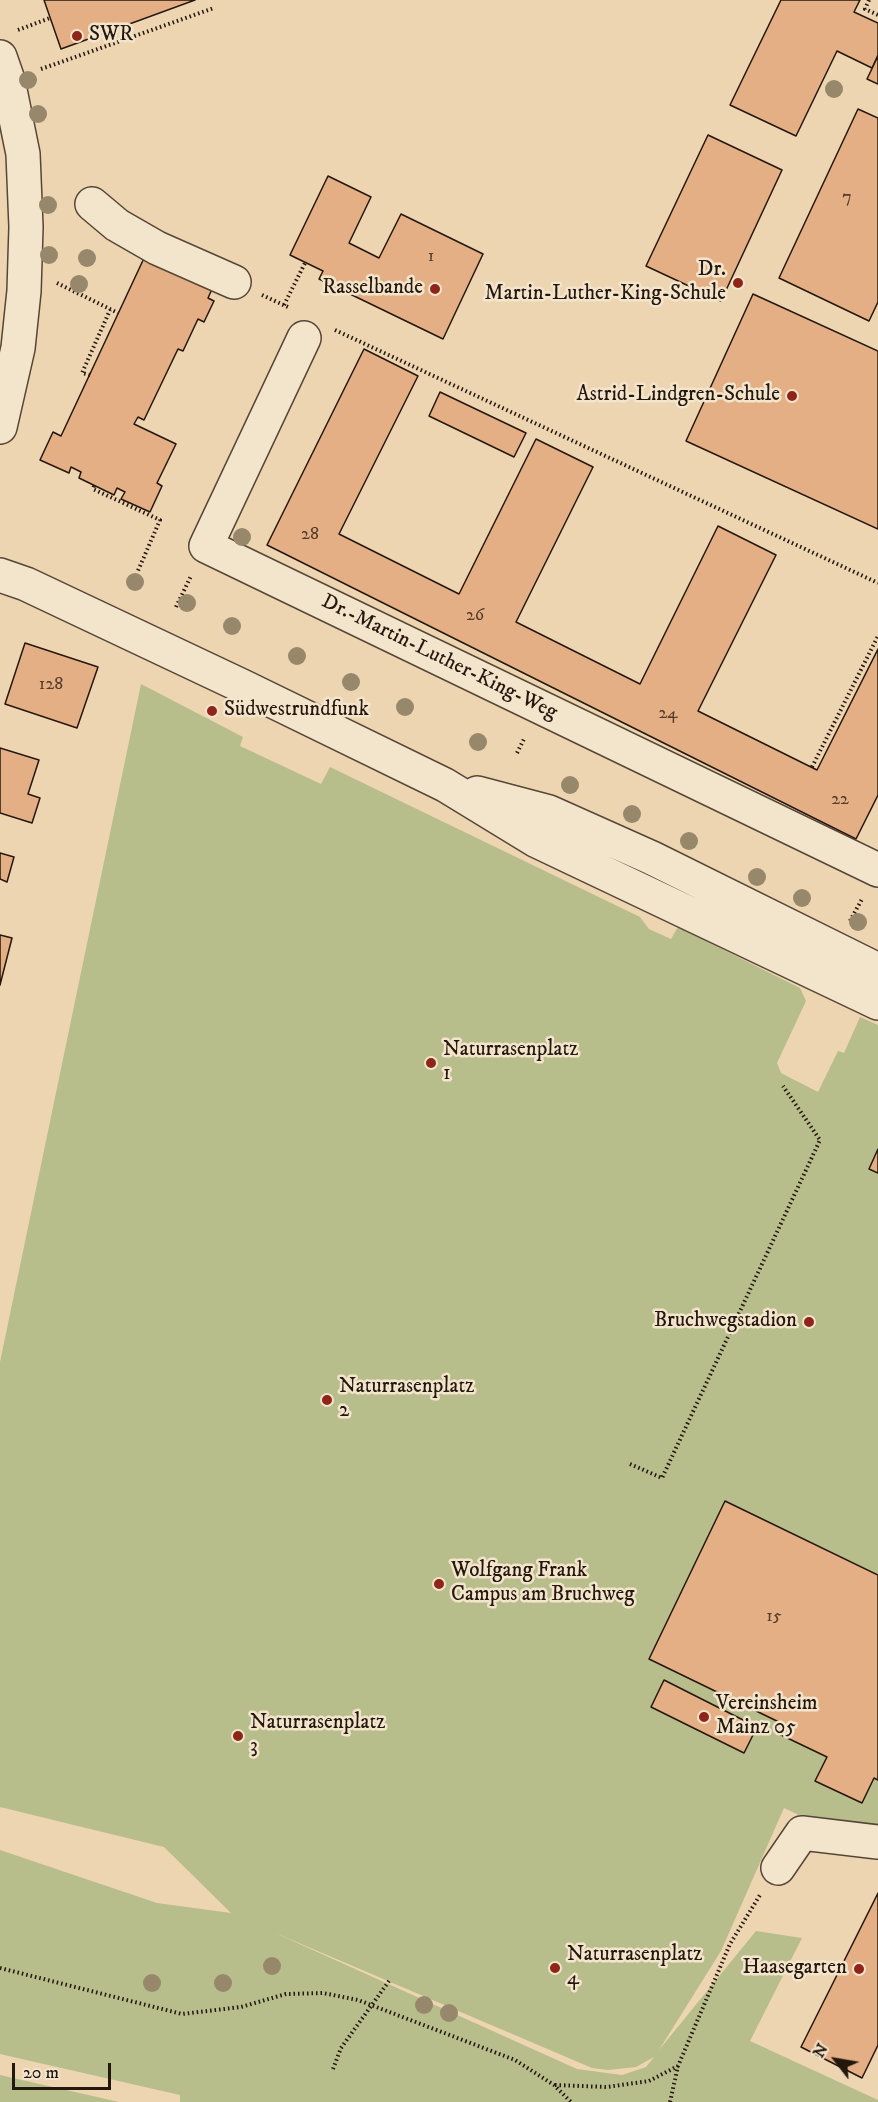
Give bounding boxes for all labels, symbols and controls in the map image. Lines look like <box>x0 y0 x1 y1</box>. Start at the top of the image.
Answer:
place label: SWR <box>89 23 133 49</box>
marker: SWR <box>70 29 84 43</box>
house number: 7 <box>842 187 852 209</box>
house number: 1 <box>428 246 434 268</box>
place label: Dr. Martin-Luther-King-Schule <box>485 258 726 308</box>
place label: Rasselbande <box>322 276 423 302</box>
marker: Dr. Martin-Luther-King-Schule <box>731 276 745 290</box>
marker: Rasselbande <box>428 282 442 296</box>
place label: Astrid-Lindgren-Schule <box>576 383 780 409</box>
marker: Astrid-Lindgren-Schule <box>785 389 799 403</box>
house number: 28 <box>301 524 319 546</box>
street label: Dr.-Martin-Luther-King-Weg <box>317 590 561 726</box>
house number: 26 <box>466 605 484 627</box>
house number: 128 <box>39 674 63 696</box>
place label: Südwestrundfunk <box>224 698 369 724</box>
house number: 24 <box>658 703 678 725</box>
marker: Südwestrundfunk <box>205 704 219 718</box>
house number: 22 <box>831 789 849 811</box>
place label: Naturrasenplatz 1 <box>443 1038 578 1088</box>
marker: Naturrasenplatz 1 <box>424 1056 438 1070</box>
place label: Bruchwegstadion <box>654 1309 797 1335</box>
marker: Bruchwegstadion <box>802 1315 816 1329</box>
place label: Naturrasenplatz 2 <box>339 1375 474 1425</box>
marker: Naturrasenplatz 2 <box>320 1393 334 1407</box>
place label: Wolfgang Frank Campus am Bruchweg <box>451 1559 634 1609</box>
marker: Wolfgang Frank Campus am Bruchweg <box>432 1577 446 1591</box>
house number: 15 <box>766 1606 782 1628</box>
place label: Vereinsheim Mainz 05 <box>716 1692 818 1742</box>
marker: Vereinsheim Mainz 05 <box>697 1710 711 1724</box>
place label: Naturrasenplatz 3 <box>250 1711 385 1761</box>
marker: Naturrasenplatz 3 <box>231 1729 245 1743</box>
place label: Naturrasenplatz 4 <box>567 1943 702 1993</box>
place label: Haasegarten <box>742 1956 847 1982</box>
marker: Naturrasenplatz 4 <box>548 1961 562 1975</box>
marker: Haasegarten <box>852 1962 866 1976</box>
north arrow <box>806 2030 866 2090</box>
text: N <box>809 2040 833 2062</box>
scale bar <box>15 2051 114 2089</box>
text: 20 m <box>23 2062 59 2084</box>

